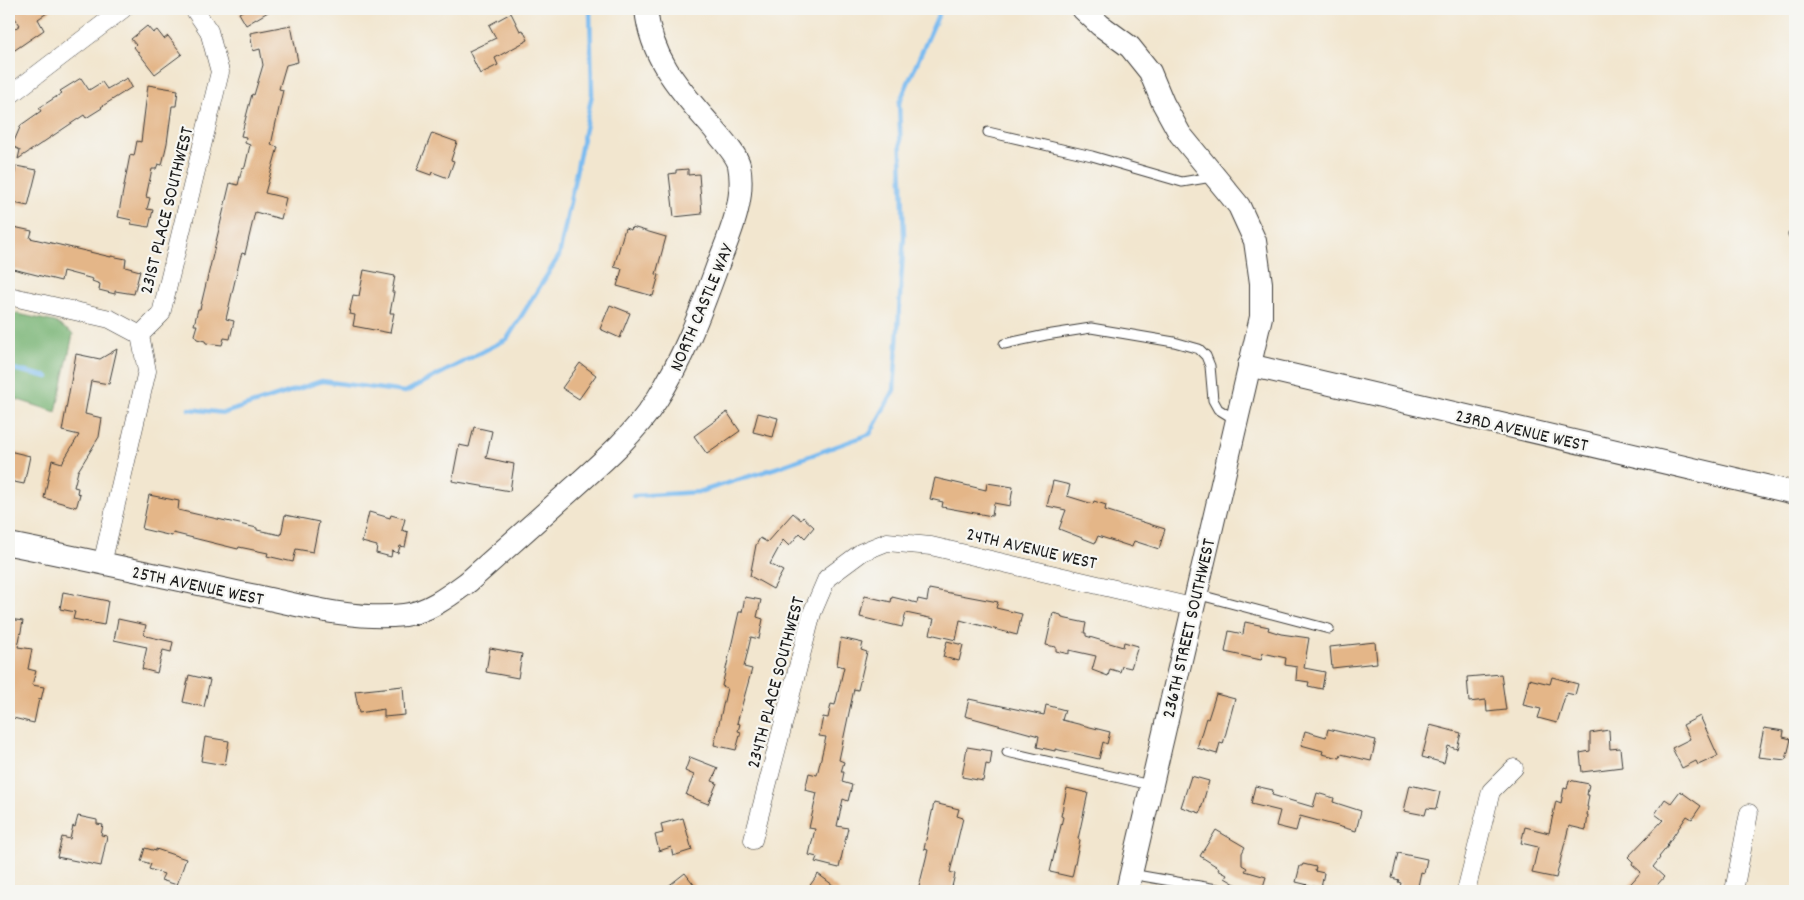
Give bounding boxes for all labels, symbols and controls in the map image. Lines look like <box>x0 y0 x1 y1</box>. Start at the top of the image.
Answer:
street label: 231ST PLACE SOUTHWEST <box>135 124 202 297</box>
street label: NORTH CASTLE WAY <box>664 240 743 376</box>
street label: 23RD AVENUE WEST <box>1452 404 1591 461</box>
street label: 24TH AVENUE WEST <box>963 522 1099 579</box>
street label: 236TH STREET SOUTHWEST <box>1157 536 1224 721</box>
street label: 25TH AVENUE WEST <box>129 560 266 615</box>
street label: 234TH PLACE SOUTHWEST <box>741 594 813 772</box>

